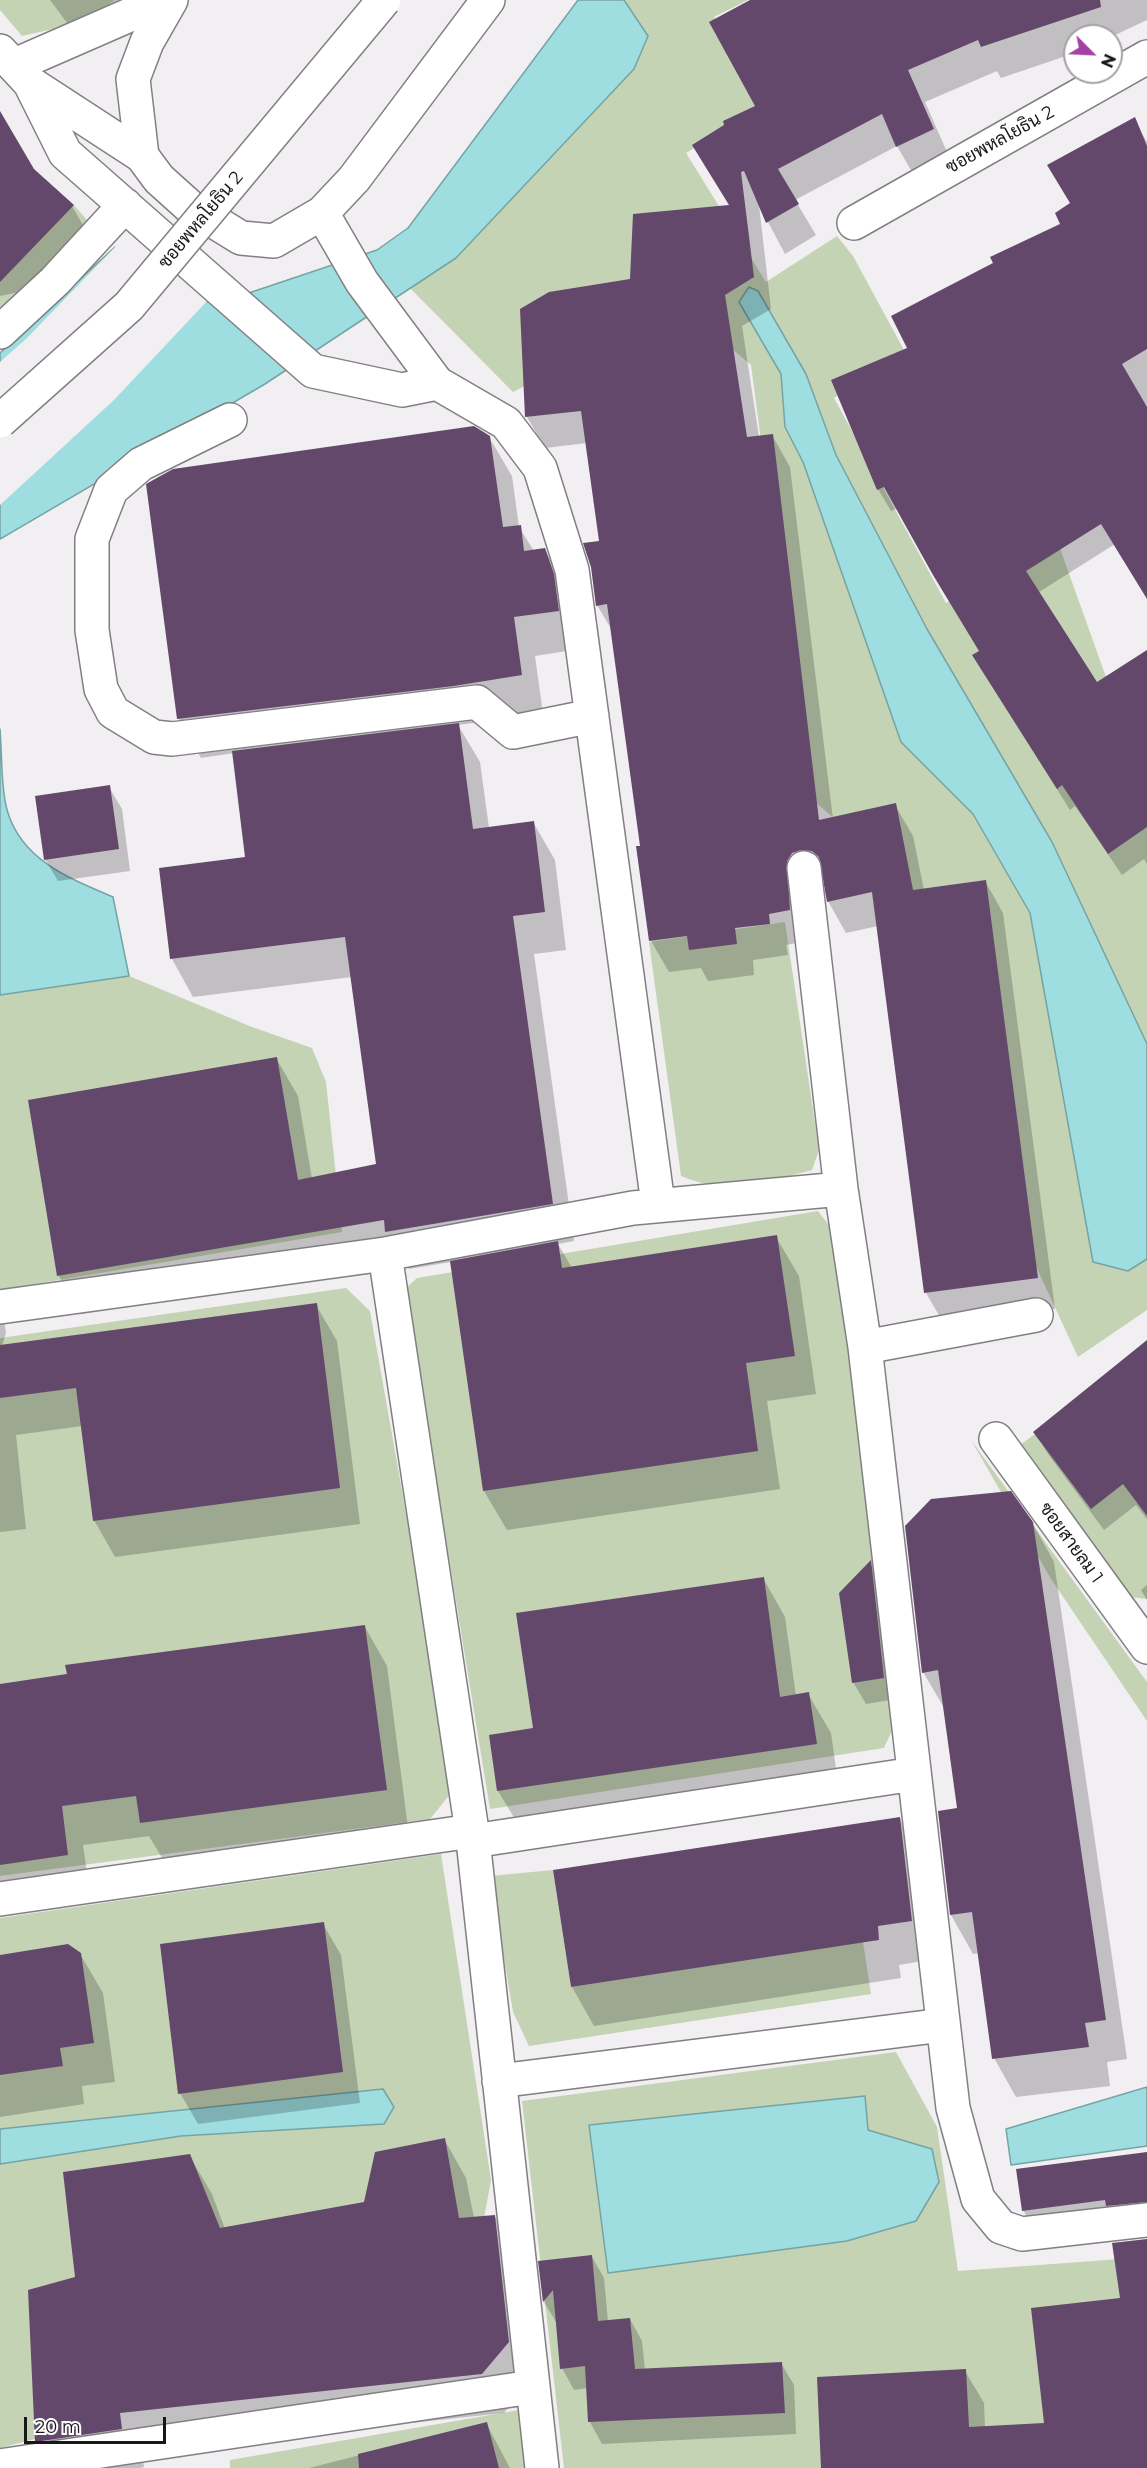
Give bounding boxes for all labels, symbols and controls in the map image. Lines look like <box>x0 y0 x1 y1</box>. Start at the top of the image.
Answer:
north arrow <box>1063 24 1123 84</box>
text: N <box>1097 51 1119 70</box>
street label: ซอยพหลโยธิน 2 <box>942 101 1058 179</box>
street label: ซอยพหลโยธิน 2 <box>154 167 248 273</box>
street label: ซอยสายลม 1 <box>1035 1499 1107 1587</box>
scale bar <box>27 2405 170 2443</box>
text: 20 m <box>35 2416 81 2438</box>

